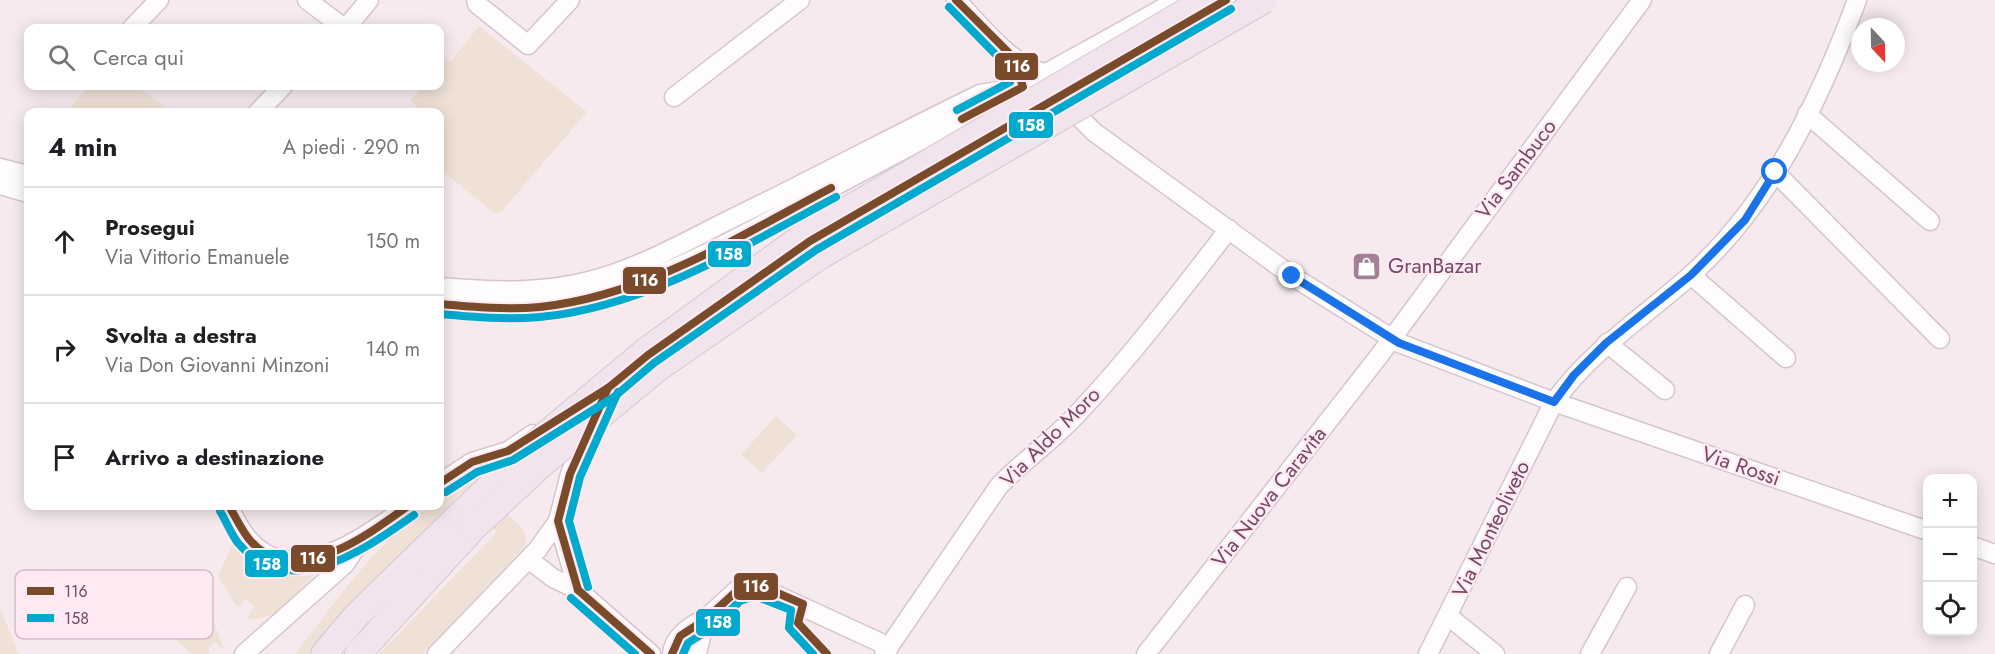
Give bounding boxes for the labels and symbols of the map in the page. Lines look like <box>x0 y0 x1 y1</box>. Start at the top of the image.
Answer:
north arrow <box>1851 18 1905 72</box>
line badge: 116 <box>994 52 1039 81</box>
text: 116 <box>1004 55 1031 78</box>
line badge: 158 <box>1008 111 1054 139</box>
street label: Via Sambuco <box>1468 113 1564 225</box>
text: 158 <box>1017 114 1045 137</box>
route start <box>1761 158 1787 184</box>
line badge: 158 <box>707 240 752 268</box>
text: 158 <box>715 243 743 266</box>
shop icon: GranBazar <box>1351 250 1383 282</box>
place label: GranBazar <box>1388 251 1482 281</box>
route end <box>1278 262 1304 288</box>
line badge: 116 <box>622 266 667 295</box>
text: 116 <box>632 269 659 292</box>
street label: Via Aldo Moro <box>993 380 1107 494</box>
street label: Via Nuova Caravita <box>1204 420 1334 574</box>
street label: Via Rossi <box>1698 439 1784 493</box>
street label: Via Monteoliveto <box>1445 455 1537 603</box>
line badge: 116 <box>290 544 336 573</box>
text: 116 <box>300 547 327 570</box>
line badge: 158 <box>244 549 289 578</box>
text: 158 <box>253 553 281 576</box>
legend <box>15 570 213 639</box>
line badge: 116 <box>733 572 779 601</box>
text: 116 <box>743 575 770 598</box>
text: 116 <box>64 580 88 603</box>
text: 158 <box>64 607 89 630</box>
line badge: 158 <box>695 608 741 637</box>
text: 158 <box>704 611 732 634</box>

